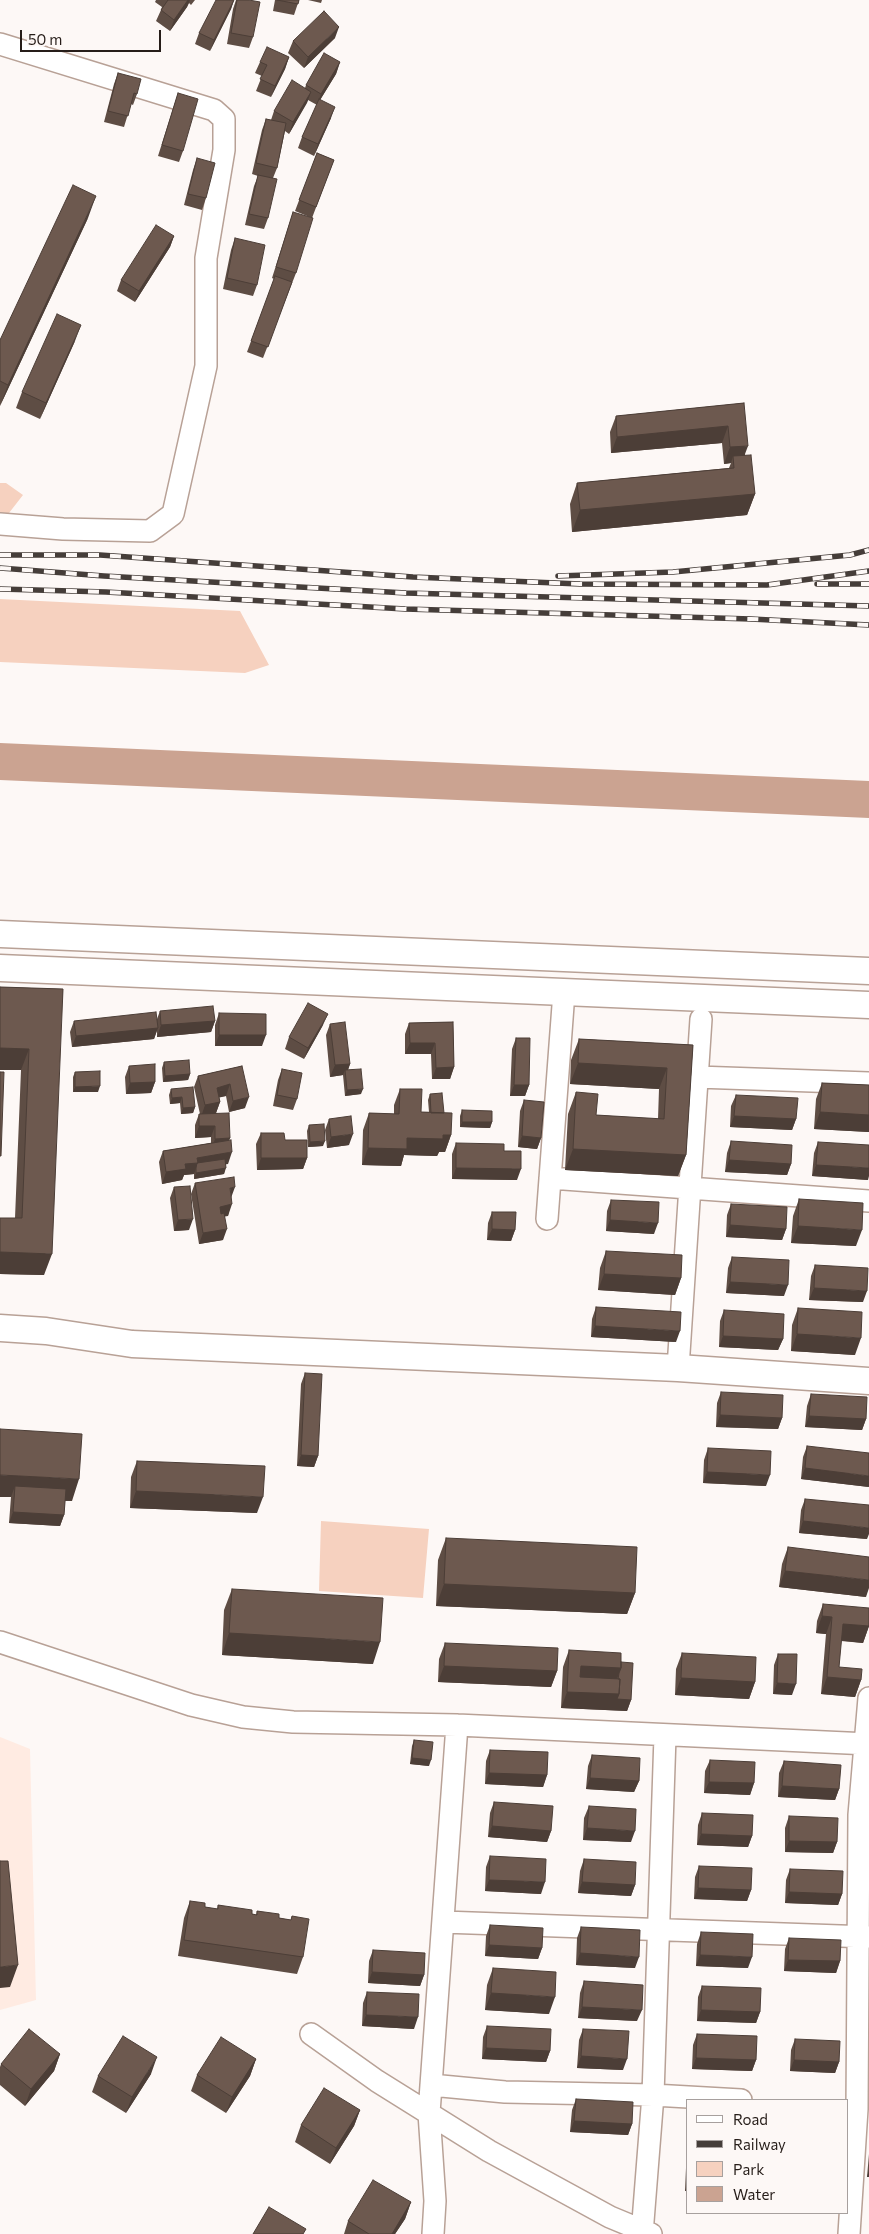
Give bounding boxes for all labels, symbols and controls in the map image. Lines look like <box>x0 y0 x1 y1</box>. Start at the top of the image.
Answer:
scale bar <box>22 20 164 52</box>
text: 50 m <box>28 30 62 48</box>
legend <box>686 2099 849 2214</box>
text: Road <box>733 2110 768 2128</box>
text: Railway <box>733 2135 786 2153</box>
text: Park <box>733 2160 764 2178</box>
text: Water <box>733 2185 775 2203</box>

